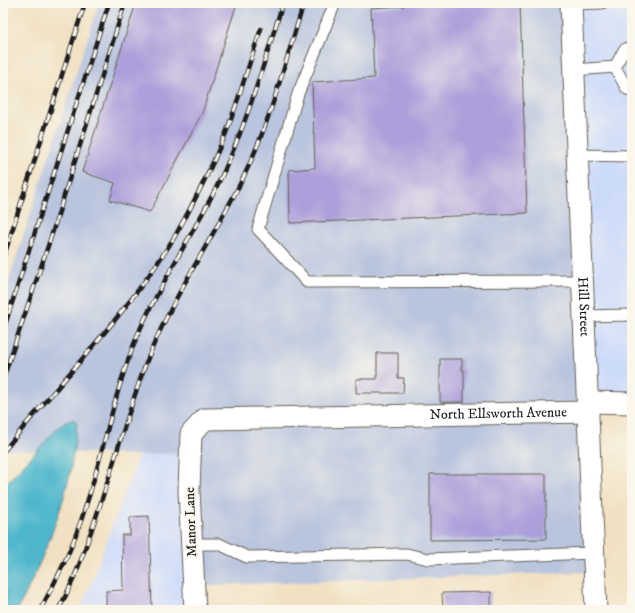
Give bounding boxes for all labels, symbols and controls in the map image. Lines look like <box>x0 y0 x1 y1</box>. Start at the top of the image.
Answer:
street label: Hill Street <box>573 276 594 338</box>
street label: North Ellsworth Avenue <box>429 403 567 424</box>
street label: Manor Lane <box>181 486 201 557</box>

